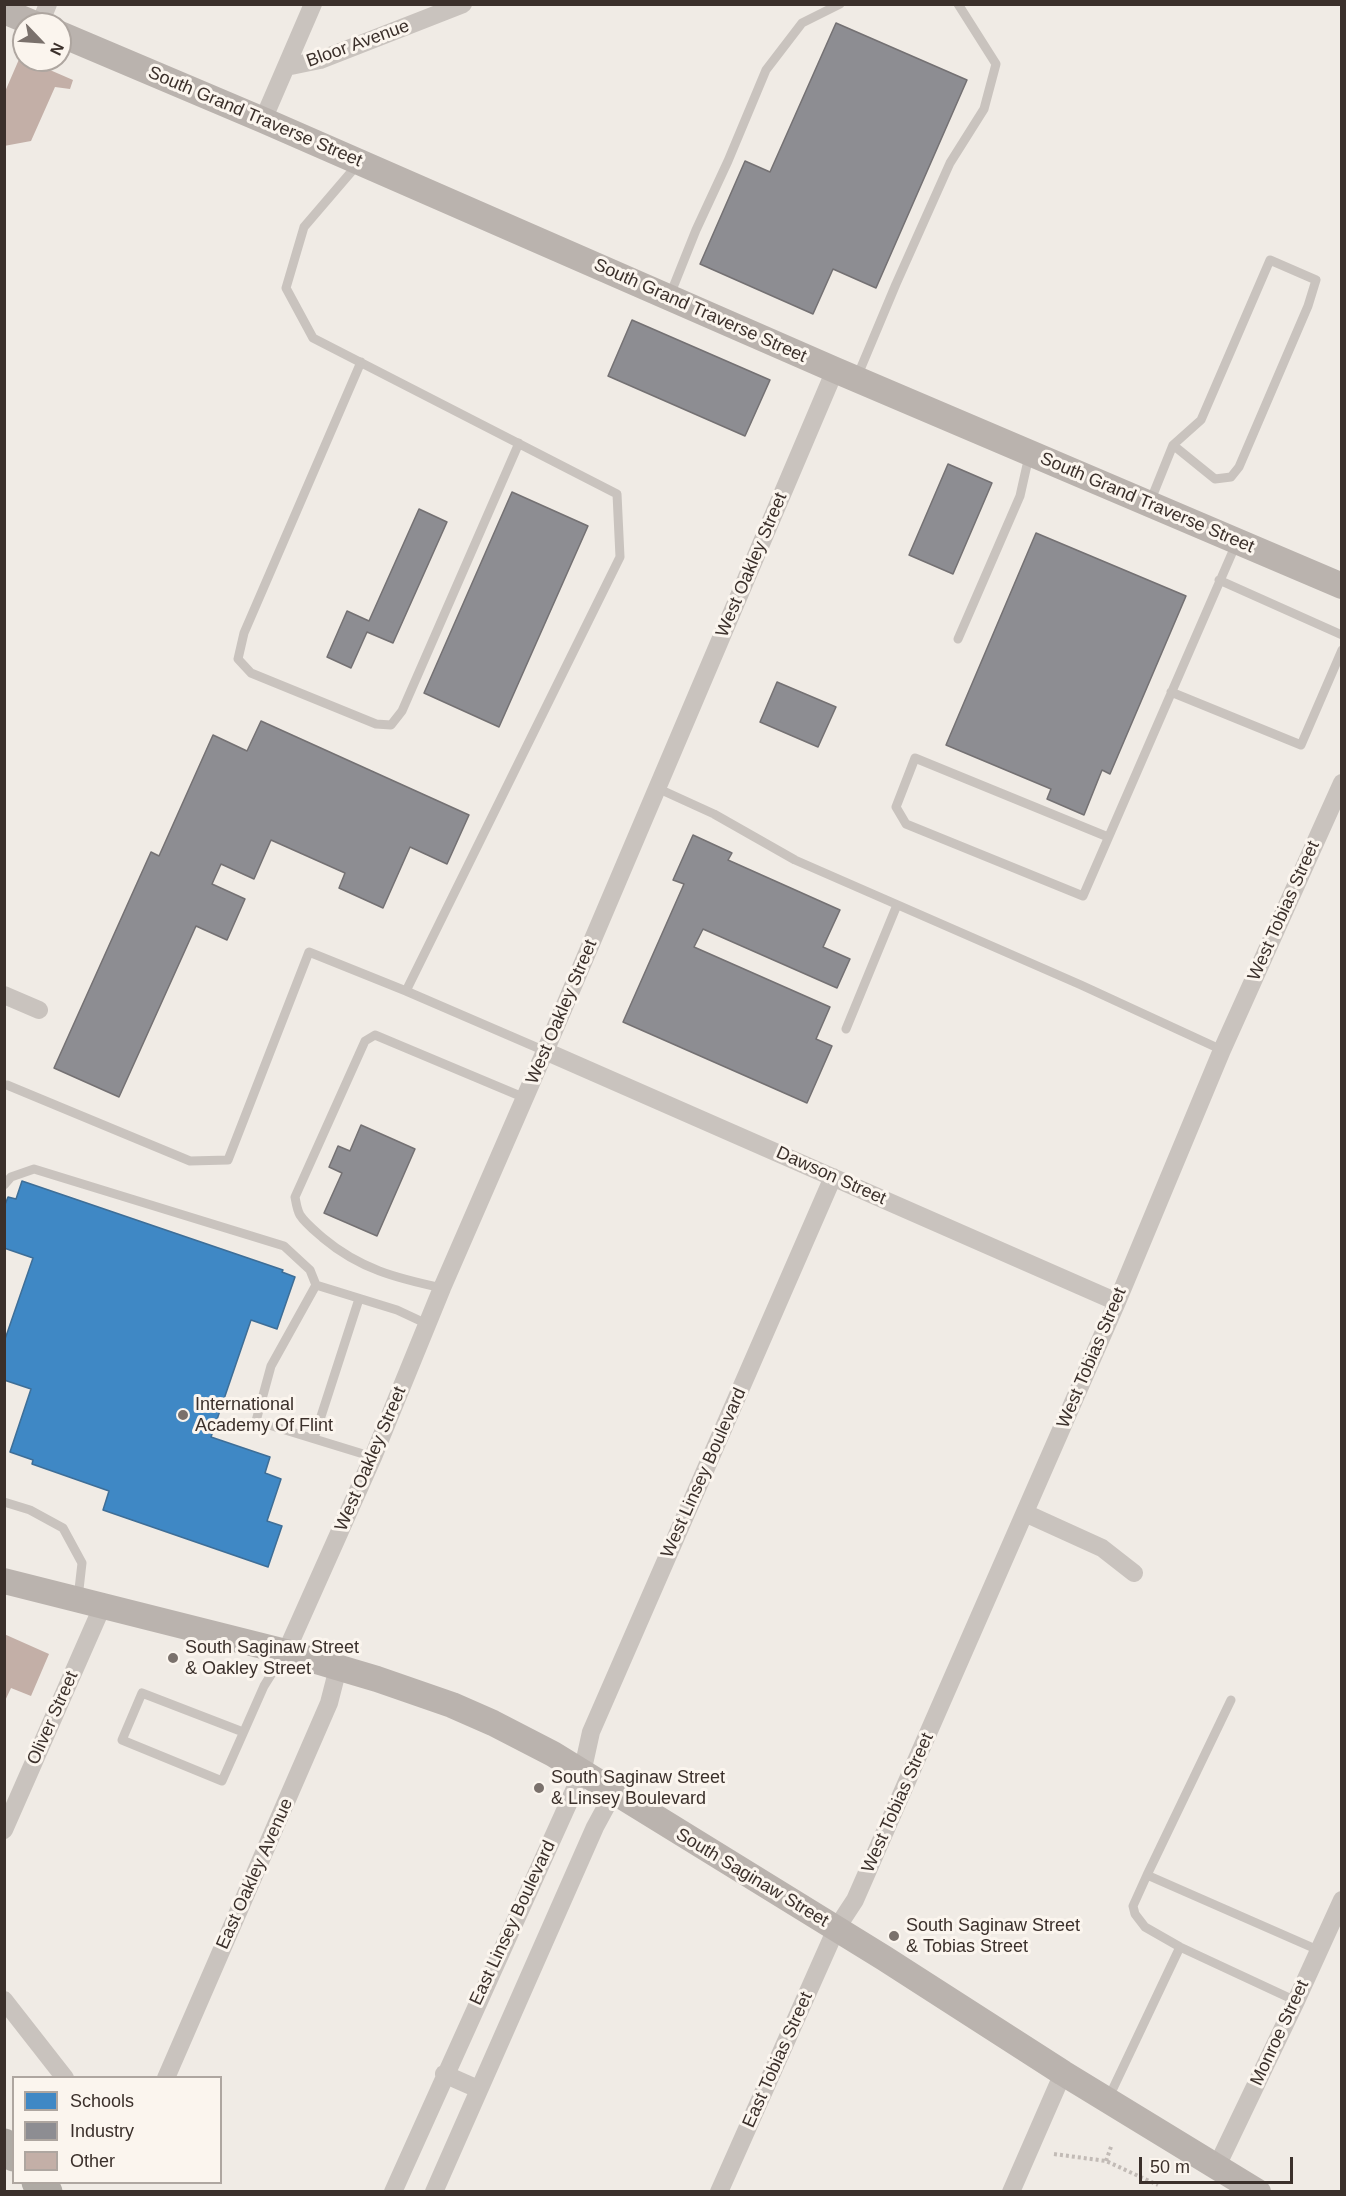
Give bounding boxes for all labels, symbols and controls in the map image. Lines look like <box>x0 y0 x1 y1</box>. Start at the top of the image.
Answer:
north arrow <box>12 12 72 72</box>
street label: Bloor Avenue <box>304 15 412 73</box>
text: N <box>47 40 67 58</box>
street label: South Grand Traverse Street <box>145 62 365 172</box>
street label: South Grand Traverse Street <box>590 254 810 368</box>
street label: South Grand Traverse Street <box>1037 448 1257 558</box>
street label: West Oakley Street <box>712 490 792 640</box>
street label: West Tobias Street <box>1243 838 1325 984</box>
street label: West Oakley Street <box>522 937 602 1087</box>
street label: Dawson Street <box>773 1142 889 1210</box>
street label: West Tobias Street <box>1053 1284 1131 1432</box>
street label: West Oakley Street <box>331 1384 411 1534</box>
street label: West Linsey Boulevard <box>657 1385 751 1561</box>
place label: International Academy Of Flint <box>195 1394 333 1436</box>
marker: International Academy Of Flint <box>176 1408 190 1422</box>
place label: South Saginaw Street & Oakley Street <box>185 1637 359 1680</box>
marker: South Saginaw Street & Oakley Street <box>166 1651 180 1665</box>
street label: Oliver Street <box>23 1668 83 1768</box>
street label: West Tobias Street <box>857 1730 939 1876</box>
place label: South Saginaw Street & Linsey Boulevard <box>551 1767 725 1810</box>
marker: South Saginaw Street & Linsey Boulevard <box>532 1781 546 1795</box>
street label: East Oakley Avenue <box>212 1795 298 1953</box>
street label: South Saginaw Street <box>672 1824 832 1932</box>
street label: East Linsey Boulevard <box>465 1837 561 2009</box>
place label: South Saginaw Street & Tobias Street <box>906 1915 1080 1958</box>
marker: South Saginaw Street & Tobias Street <box>887 1929 901 1943</box>
street label: Monroe Street <box>1246 1977 1314 2089</box>
street label: East Tobias Street <box>738 1989 818 2131</box>
legend <box>12 2076 222 2184</box>
text: Schools <box>70 2091 134 2111</box>
text: Industry <box>70 2121 134 2141</box>
scale bar <box>1142 2145 1296 2183</box>
text: Other <box>70 2151 115 2171</box>
text: 50 m <box>1150 2157 1190 2177</box>

